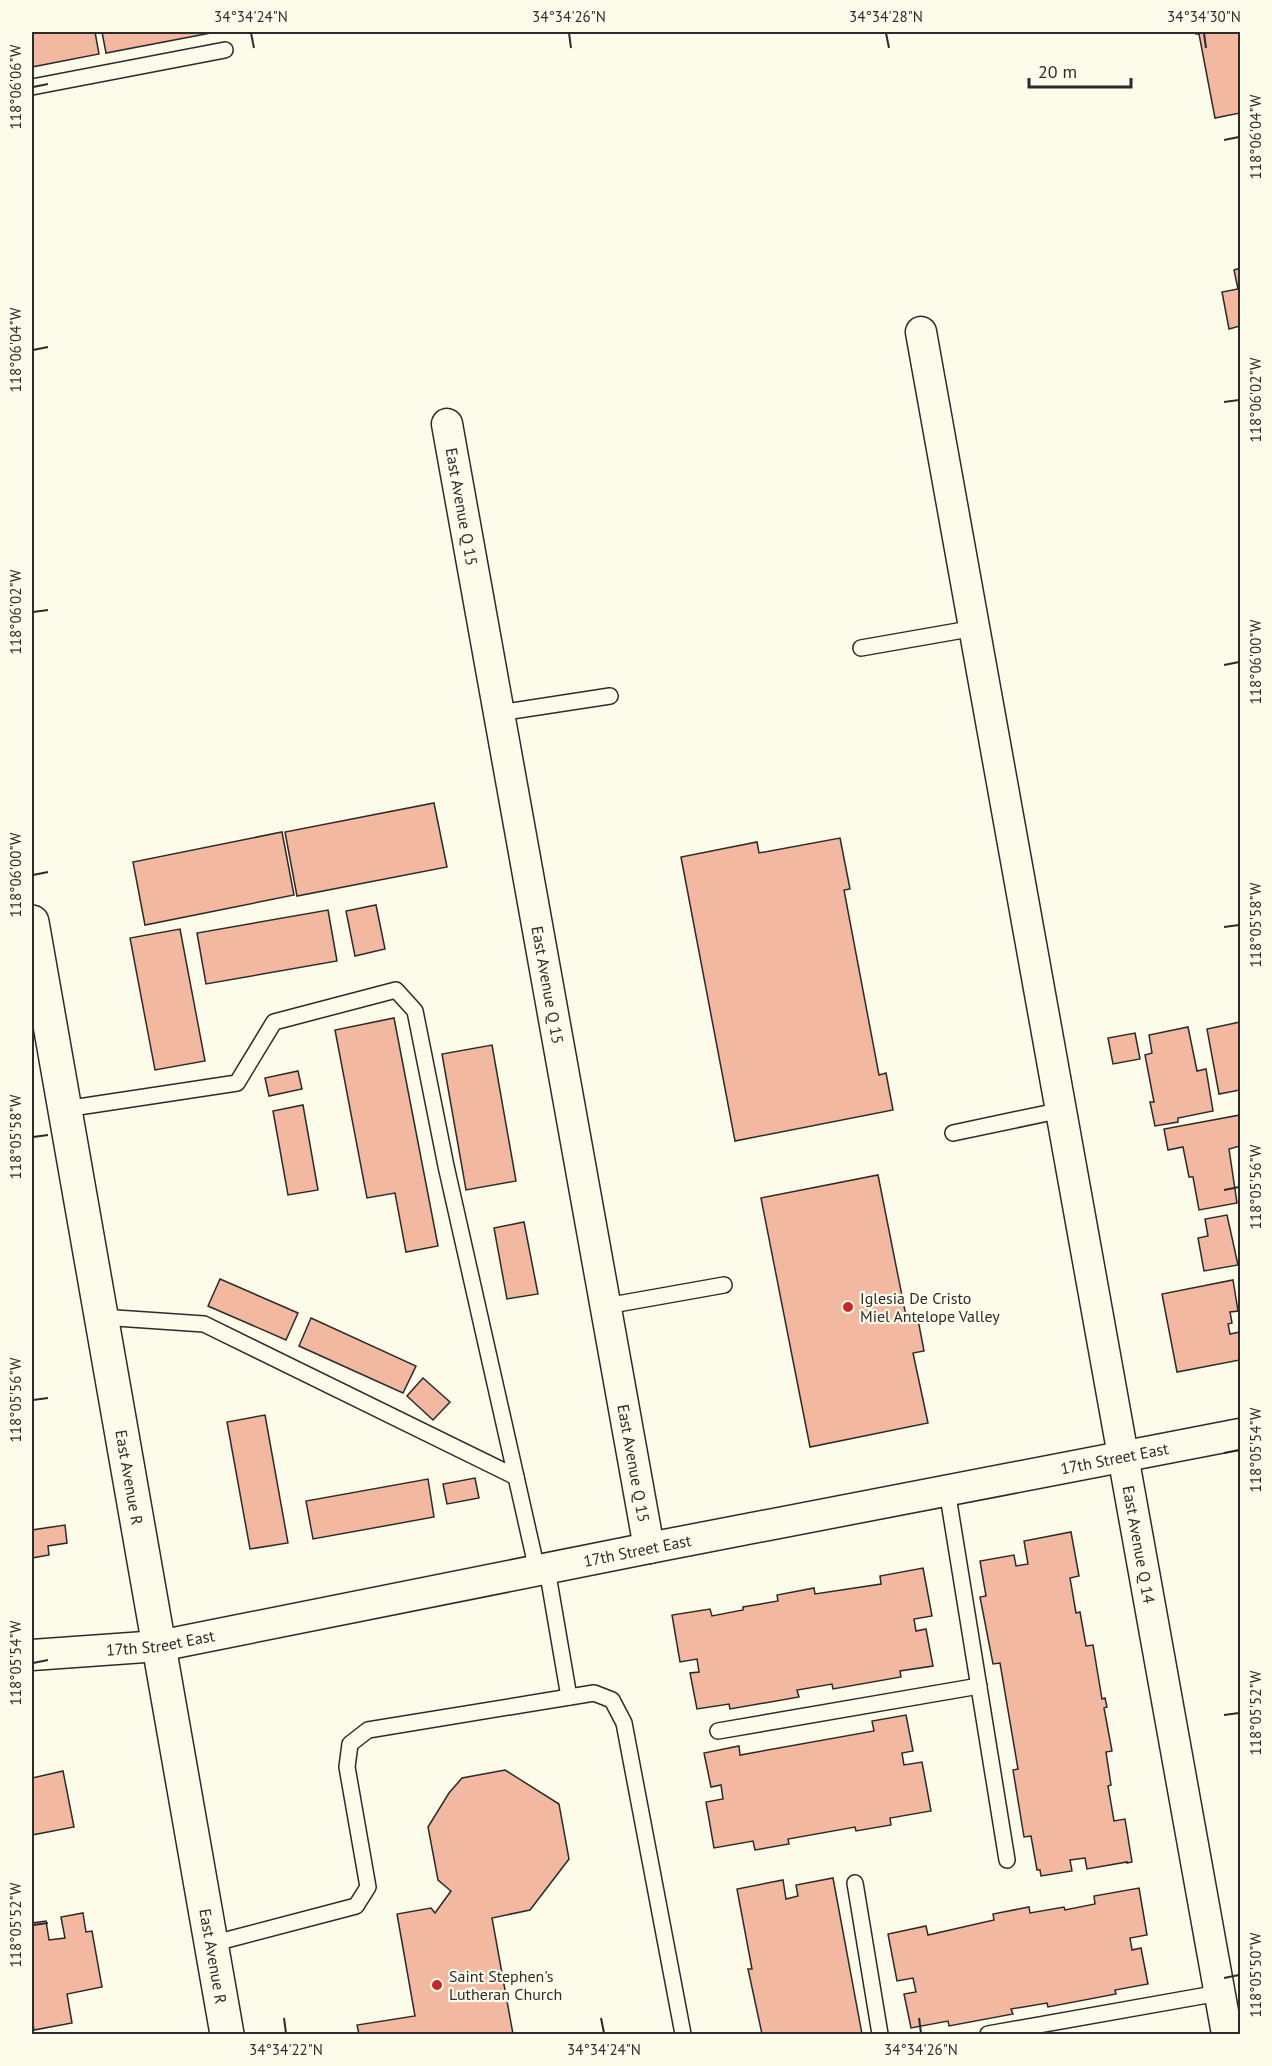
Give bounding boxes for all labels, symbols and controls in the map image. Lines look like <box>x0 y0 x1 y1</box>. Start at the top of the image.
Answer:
text: 34°34'24"N <box>214 7 288 26</box>
text: 34°34'26"N <box>532 7 606 26</box>
text: 34°34'28"N <box>849 7 923 26</box>
text: 34°34'30"N <box>1167 7 1241 26</box>
text: 118°06'06"W <box>6 44 25 129</box>
scale bar <box>1029 51 1131 89</box>
text: 20 m <box>1038 60 1077 83</box>
text: 118°06'04"W <box>1246 94 1265 179</box>
text: 118°06'04"W <box>6 307 25 392</box>
text: 118°06'02"W <box>1246 357 1265 442</box>
street label: East Avenue Q 15 <box>441 446 482 567</box>
text: 118°06'02"W <box>6 569 25 654</box>
text: 118°06'00"W <box>1246 619 1265 704</box>
text: 118°06'00"W <box>6 832 25 917</box>
text: 118°05'58"W <box>1246 882 1265 967</box>
street label: East Avenue Q 15 <box>527 924 568 1046</box>
text: 118°05'58"W <box>6 1094 25 1179</box>
text: 118°05'56"W <box>1246 1144 1265 1229</box>
place label: Iglesia De Cristo Miel Antelope Valley <box>860 1288 1000 1326</box>
marker: Iglesia De Cristo Miel Antelope Valley <box>841 1300 855 1314</box>
text: 118°05'56"W <box>6 1357 25 1442</box>
street label: East Avenue Q 15 <box>613 1403 654 1524</box>
text: 118°05'54"W <box>1246 1407 1265 1492</box>
street label: East Avenue R <box>111 1428 148 1527</box>
street label: 17th Street East <box>1059 1438 1171 1478</box>
street label: East Avenue Q 14 <box>1119 1484 1159 1605</box>
street label: 17th Street East <box>582 1530 693 1571</box>
text: 118°05'54"W <box>6 1620 25 1705</box>
street label: 17th Street East <box>105 1625 217 1660</box>
text: 118°05'52"W <box>1246 1670 1265 1755</box>
text: 118°05'52"W <box>6 1882 25 1967</box>
street label: East Avenue R <box>195 1907 232 2005</box>
text: 118°05'50"W <box>1246 1932 1265 2017</box>
place label: Saint Stephen's Lutheran Church <box>449 1966 562 2004</box>
marker: Saint Stephen's Lutheran Church <box>430 1978 444 1992</box>
text: 34°34'22"N <box>249 2040 323 2059</box>
text: 34°34'24"N <box>567 2040 641 2059</box>
text: 34°34'26"N <box>884 2040 958 2059</box>

